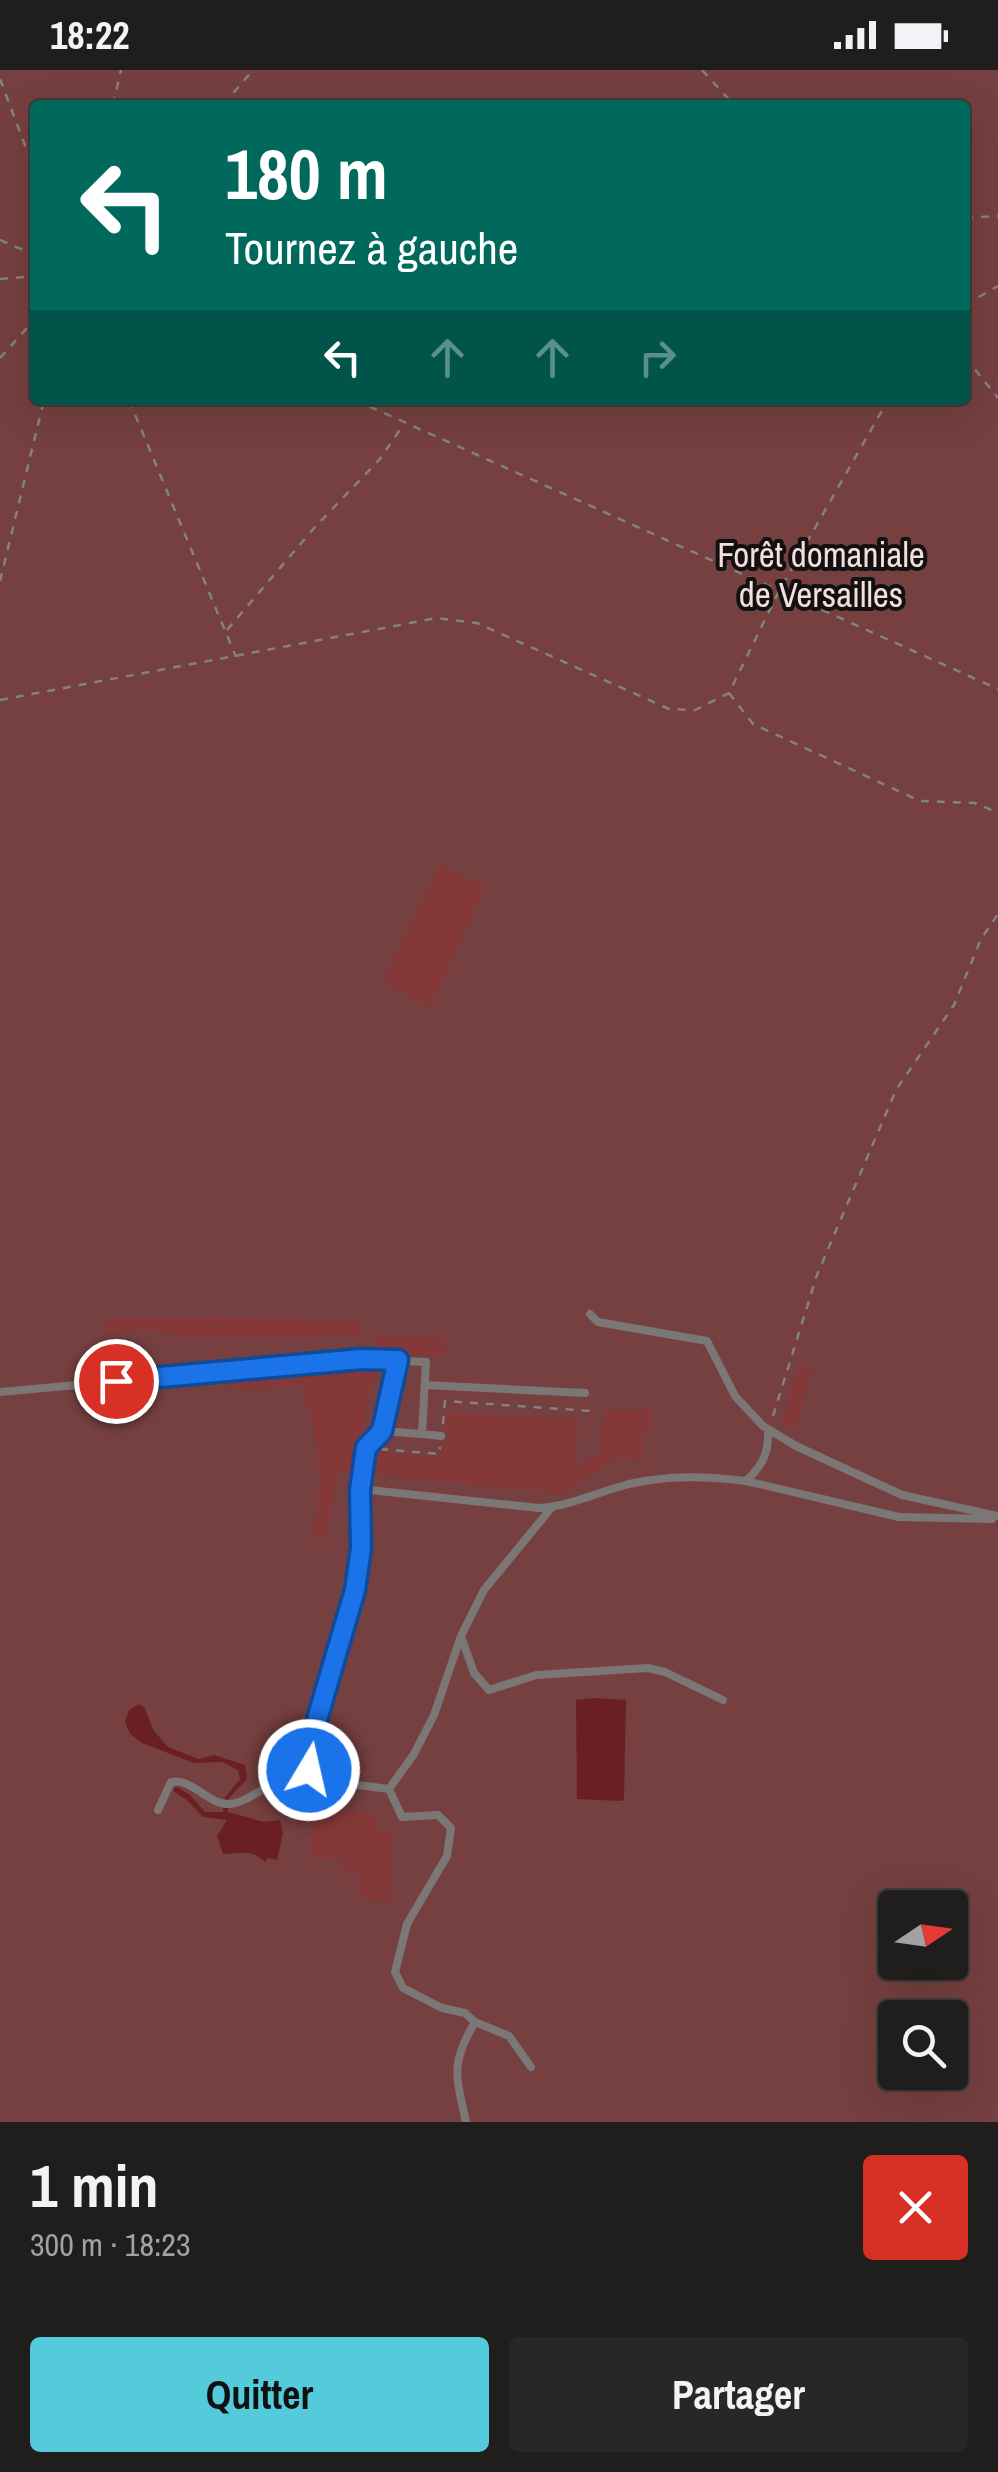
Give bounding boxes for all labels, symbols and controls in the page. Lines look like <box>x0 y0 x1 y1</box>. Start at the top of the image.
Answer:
text: 18:22 <box>50 10 130 61</box>
text: 180 m <box>225 127 388 221</box>
icon: left <box>60 140 190 270</box>
text: Tournez à gauche <box>225 217 518 278</box>
icon: left <box>315 330 370 385</box>
icon: ahead <box>420 330 475 385</box>
icon: ahead <box>525 330 580 385</box>
icon: right <box>630 330 685 385</box>
park label: Forêt domaniale de Versailles <box>717 531 925 618</box>
pin <box>74 1339 159 1424</box>
icon: arrive <box>89 1354 144 1409</box>
position arrow <box>257 1718 361 1822</box>
north arrow <box>878 1890 968 1980</box>
map controls <box>878 1890 968 2090</box>
button: search <box>878 2000 968 2090</box>
text: 1 min <box>30 2145 159 2226</box>
button: close <box>863 2155 968 2260</box>
text: 300 m · 18:23 <box>30 2223 190 2266</box>
button: Quitter <box>30 2337 489 2452</box>
button: Partager <box>509 2337 968 2452</box>

